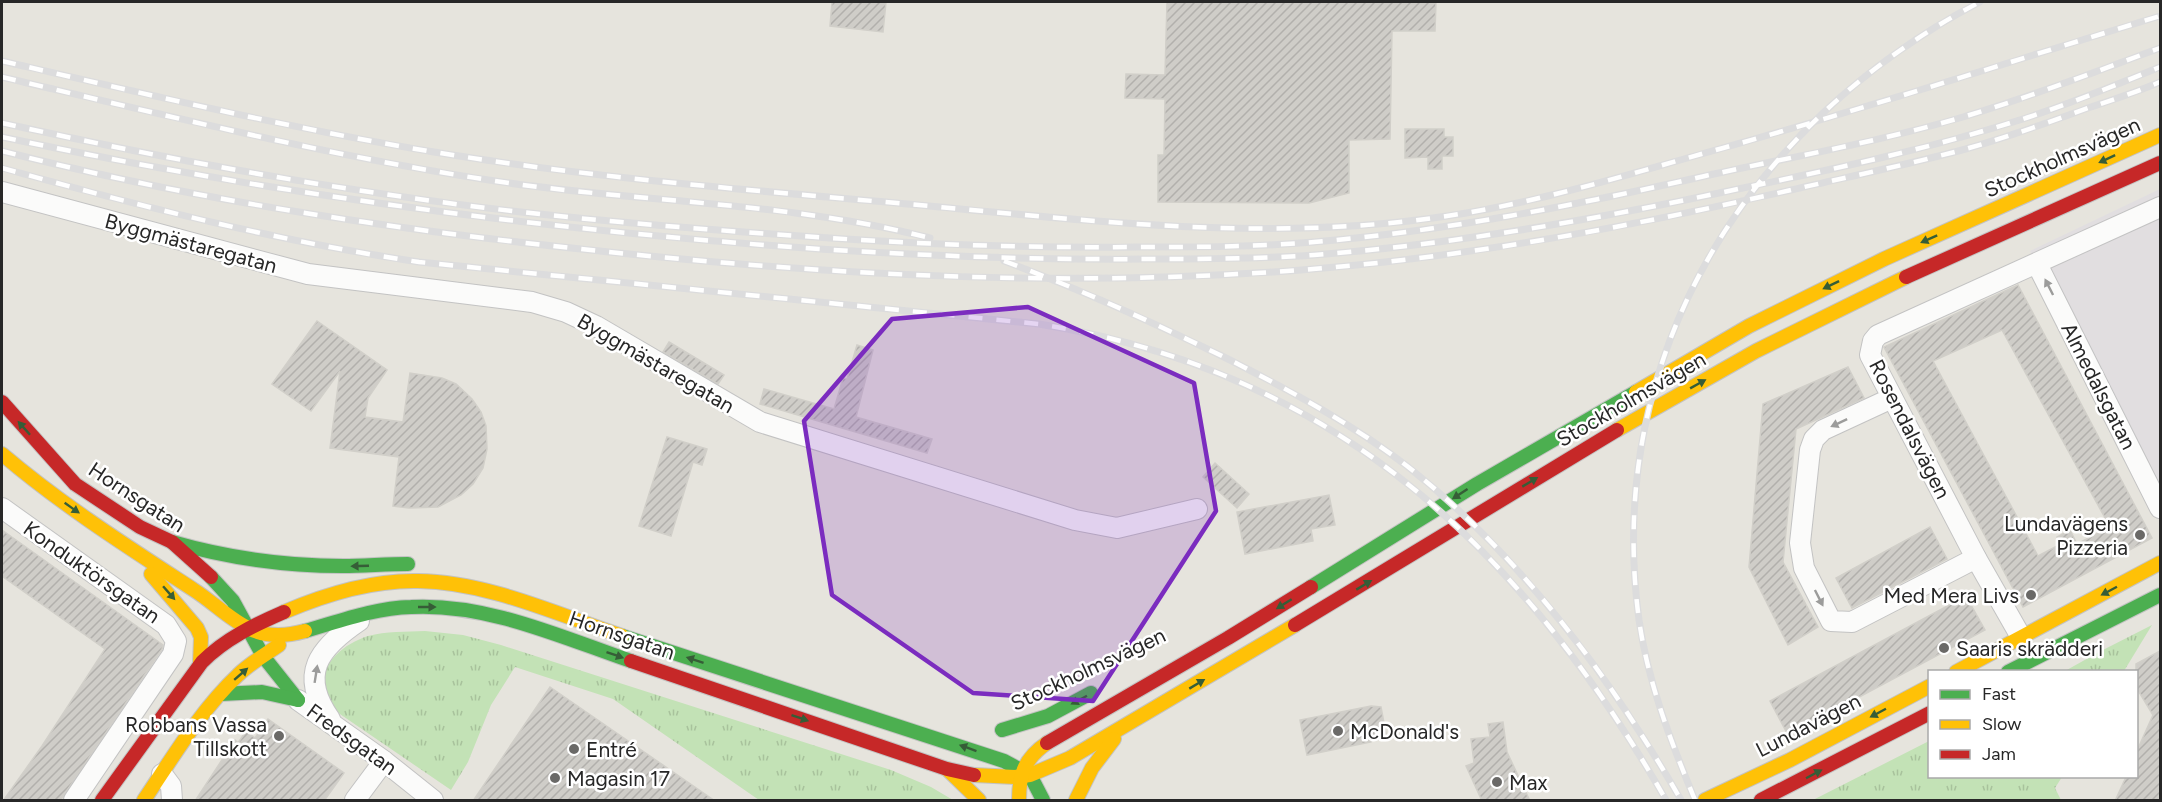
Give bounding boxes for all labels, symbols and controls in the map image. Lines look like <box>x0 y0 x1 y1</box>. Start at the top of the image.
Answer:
street label: Stockholmsvägen <box>1980 111 2144 203</box>
one-way arrow <box>2099 155 2116 164</box>
street label: Byggmästaregatan <box>102 208 280 278</box>
one-way arrow <box>1920 234 1938 244</box>
one-way arrow <box>2044 279 2053 296</box>
one-way arrow <box>1823 280 1840 290</box>
street label: Byggmästaregatan <box>573 308 739 418</box>
street label: Almedalsgatan <box>2056 318 2142 454</box>
street label: Stockholmsvägen <box>1552 346 1710 452</box>
street label: Rosendalsvägen <box>1864 355 1956 503</box>
one-way arrow <box>1690 379 1707 389</box>
one-way arrow <box>1830 418 1847 427</box>
one-way arrow <box>18 421 31 436</box>
street label: Hornsgatan <box>84 457 190 537</box>
one-way arrow <box>1522 476 1538 487</box>
one-way arrow <box>1452 489 1468 500</box>
one-way arrow <box>63 502 79 514</box>
place label: Lundavägens Pizzeria <box>2004 511 2128 560</box>
street label: Konduktörsgatan <box>19 516 165 628</box>
marker: Lundavägens Pizzeria <box>2133 528 2147 542</box>
one-way arrow <box>350 561 369 570</box>
one-way arrow <box>1356 579 1372 590</box>
place label: Med Mera Livs <box>1884 583 2019 608</box>
one-way arrow <box>162 586 176 601</box>
one-way arrow <box>2100 586 2117 596</box>
marker: Med Mera Livs <box>2024 588 2038 602</box>
one-way arrow <box>1815 590 1824 607</box>
one-way arrow <box>1276 598 1292 609</box>
one-way arrow <box>418 602 437 611</box>
street label: Hornsgatan <box>566 605 678 665</box>
street label: Stockholmsvägen <box>1007 622 1169 716</box>
place label: Saaris skrädderi <box>1956 636 2103 661</box>
marker: Saaris skrädderi <box>1937 641 1951 655</box>
one-way arrow <box>606 651 624 660</box>
one-way arrow <box>686 655 704 664</box>
one-way arrow <box>312 664 321 683</box>
one-way arrow <box>233 668 248 681</box>
legend <box>1928 670 2138 778</box>
one-way arrow <box>1189 679 1205 690</box>
text: Fast <box>1982 683 2016 705</box>
street label: Lundavägen <box>1751 688 1865 762</box>
one-way arrow <box>1070 695 1087 705</box>
street label: Fredsgatan <box>302 698 402 780</box>
one-way arrow <box>1869 708 1886 718</box>
place label: Robbans Vassa Tillskott <box>125 712 267 761</box>
text: Slow <box>1982 713 2021 735</box>
one-way arrow <box>791 714 809 724</box>
place label: McDonald's <box>1350 719 1459 744</box>
marker: McDonald's <box>1331 724 1345 738</box>
marker: Robbans Vassa Tillskott <box>272 729 286 743</box>
place label: Entré <box>586 737 637 762</box>
marker: Entré <box>567 742 581 756</box>
one-way arrow <box>959 742 977 752</box>
text: Jam <box>1982 743 2016 765</box>
place label: Magasin 17 <box>567 766 670 791</box>
one-way arrow <box>1805 769 1822 779</box>
place label: Max <box>1509 770 1547 795</box>
marker: Magasin 17 <box>548 771 562 785</box>
marker: Max <box>1490 775 1504 789</box>

